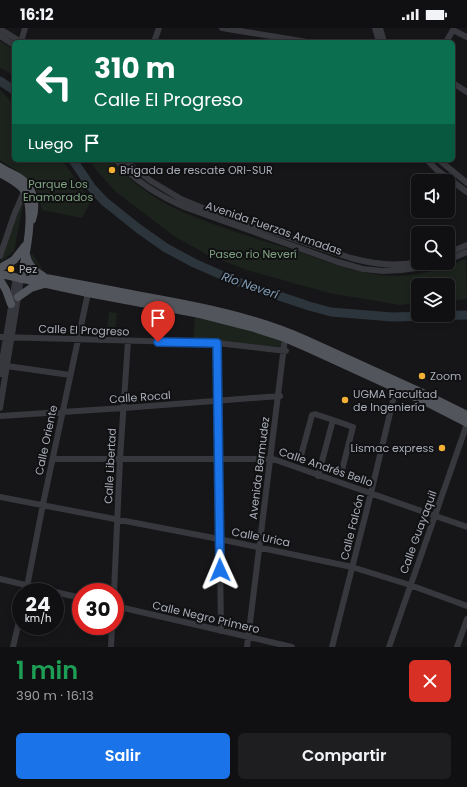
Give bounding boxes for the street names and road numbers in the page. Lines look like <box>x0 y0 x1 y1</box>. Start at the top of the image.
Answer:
street label: Avenida Fuerzas Armadas <box>204 197 345 259</box>
street label: Calle El Progreso <box>38 320 130 340</box>
street label: Calle Rocal <box>109 387 171 407</box>
street label: Calle Oriente <box>31 403 61 477</box>
street label: Avenida Bermudez <box>245 416 273 520</box>
street label: Calle Libertad <box>100 428 120 504</box>
street label: Calle Andrés Bello <box>277 443 375 491</box>
street label: Calle Guayaquil <box>395 488 441 576</box>
street label: Calle Falcón <box>336 492 368 562</box>
street label: Calle Urica <box>230 523 292 551</box>
street label: Calle Negro Primero <box>151 597 261 637</box>

